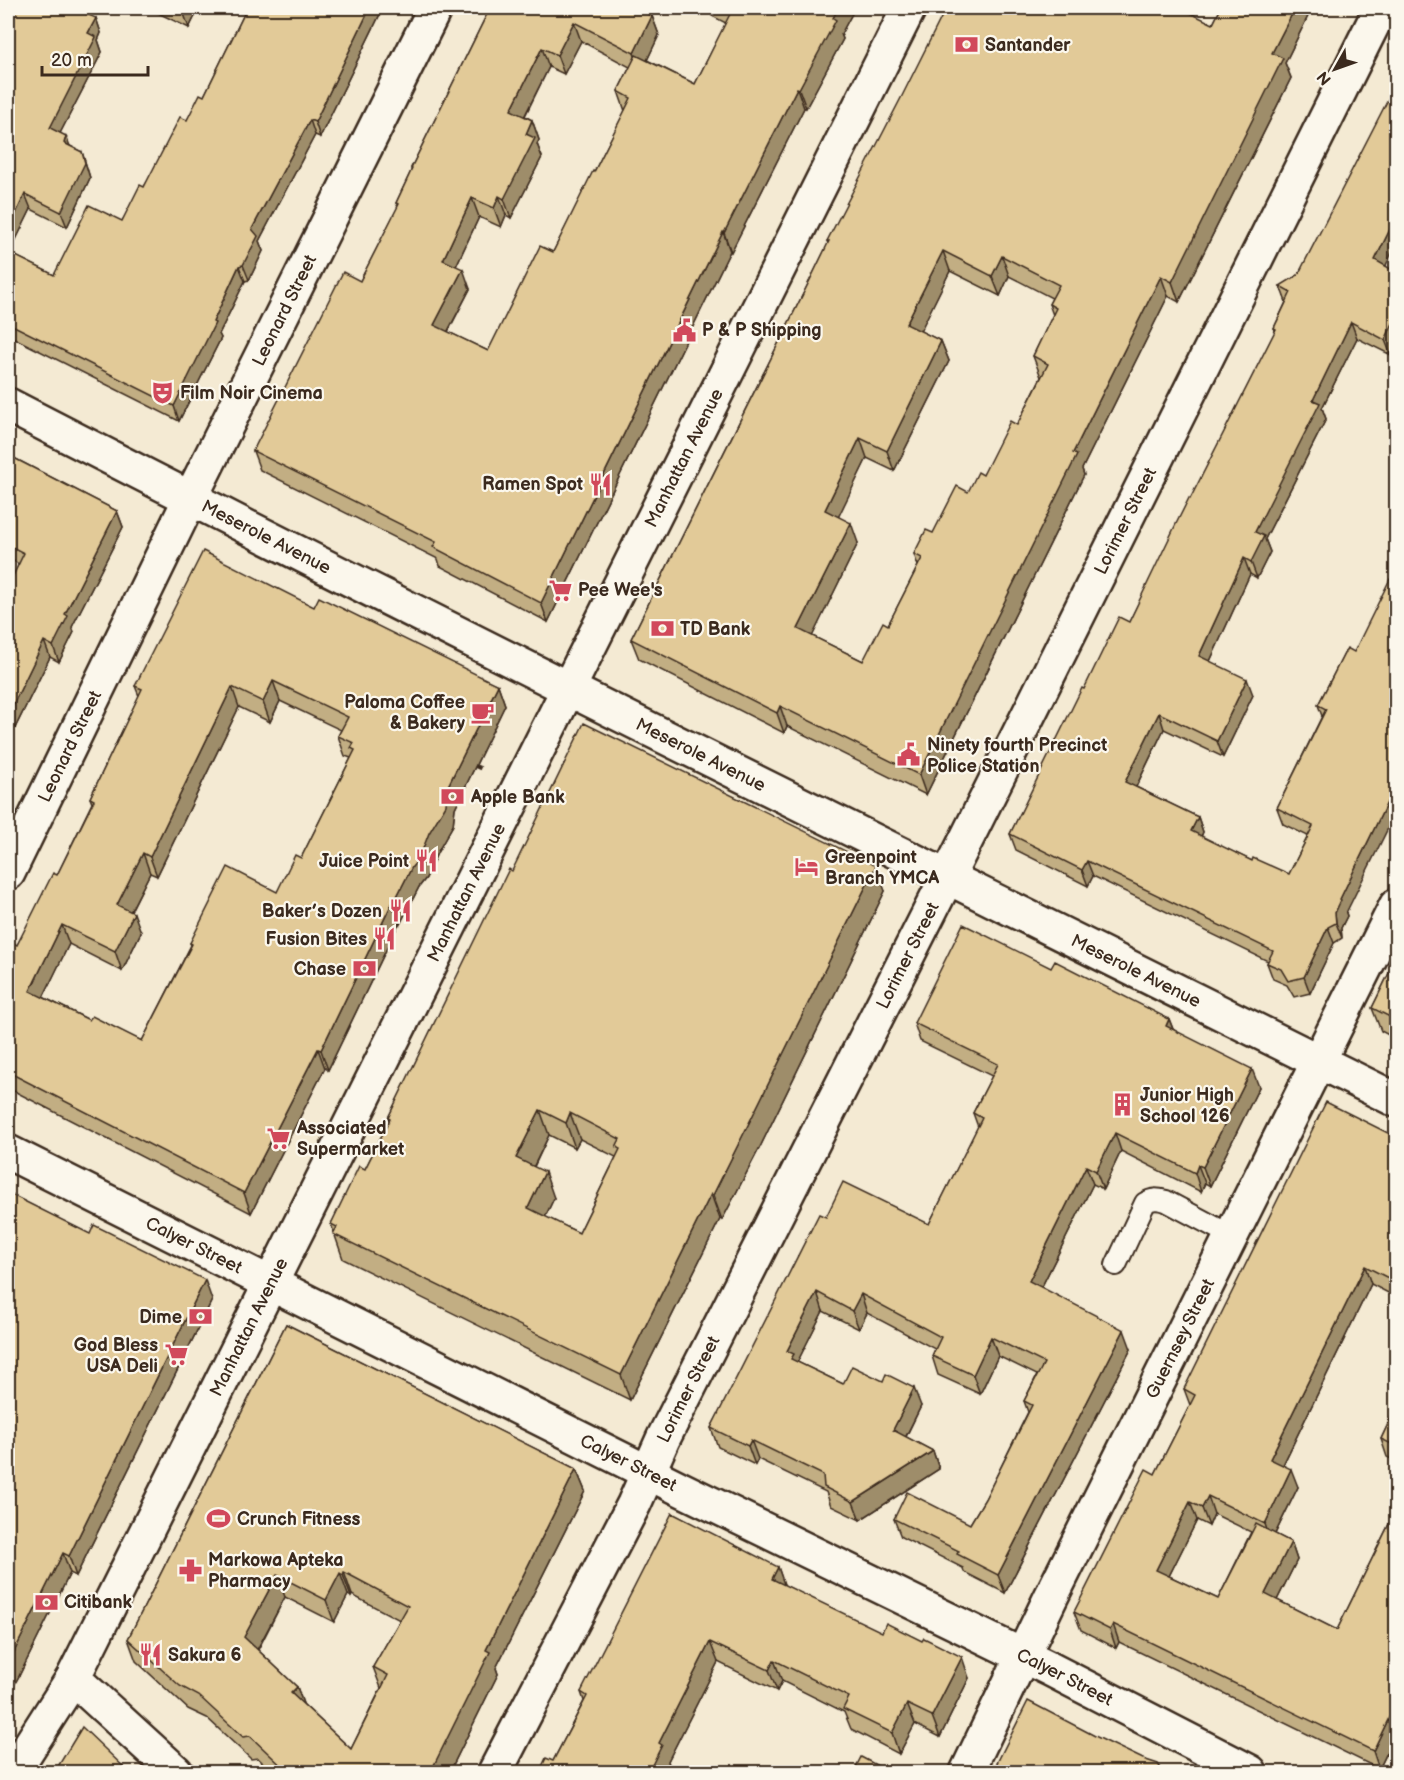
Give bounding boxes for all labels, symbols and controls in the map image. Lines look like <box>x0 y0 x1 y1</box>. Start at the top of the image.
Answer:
bank icon: Santander <box>954 32 980 58</box>
place label: Santander <box>985 35 1071 56</box>
scale bar <box>42 39 148 77</box>
north arrow <box>1305 39 1365 99</box>
text: 20 m <box>51 50 92 71</box>
text: N <box>1314 67 1336 88</box>
street label: Leonard Street <box>248 251 321 369</box>
public building icon: P & P Shipping <box>671 317 697 343</box>
place label: P & P Shipping <box>702 320 822 341</box>
theatre icon: Film Noir Cinema <box>149 380 175 406</box>
place label: Film Noir Cinema <box>180 383 323 404</box>
street label: Manhattan Avenue <box>640 385 727 531</box>
street label: Lorimer Street <box>1090 463 1161 578</box>
restaurant icon: Ramen Spot <box>588 471 614 497</box>
place label: Ramen Spot <box>482 474 583 495</box>
street label: Meserole Avenue <box>198 495 335 578</box>
supermarket icon: Pee Wee's <box>547 577 573 603</box>
place label: Pee Wee's <box>578 580 663 601</box>
bank icon: TD Bank <box>649 616 675 642</box>
place label: TD Bank <box>680 619 751 640</box>
street label: Leonard Street <box>34 687 106 805</box>
place label: Paloma Coffee & Bakery <box>344 692 466 734</box>
cafe icon: Paloma Coffee & Bakery <box>470 699 496 725</box>
street label: Meserole Avenue <box>632 714 769 796</box>
place label: Ninety fourth Precinct Police Station <box>927 735 1107 777</box>
public building icon: Ninety fourth Precinct Police Station <box>896 742 922 768</box>
bank icon: Apple Bank <box>440 784 466 810</box>
place label: Apple Bank <box>470 787 565 808</box>
street label: Manhattan Avenue <box>423 819 510 965</box>
place label: Greenpoint Branch YMCA <box>825 847 940 889</box>
restaurant icon: Juice Point <box>414 848 440 874</box>
place label: Juice Point <box>319 851 409 872</box>
hotel icon: Greenpoint Branch YMCA <box>794 854 820 880</box>
restaurant icon: Baker’s Dozen <box>387 898 413 924</box>
street label: Lorimer Street <box>872 898 944 1012</box>
place label: Baker’s Dozen <box>262 901 382 922</box>
restaurant icon: Fusion Bites <box>372 926 398 952</box>
place label: Fusion Bites <box>266 929 367 950</box>
street label: Meserole Avenue <box>1068 930 1205 1012</box>
bank icon: Chase <box>351 956 377 982</box>
place label: Chase <box>294 959 346 980</box>
place label: Junior High School 126 <box>1140 1085 1234 1127</box>
building icon: Junior High School 126 <box>1109 1092 1135 1118</box>
place label: Associated Supermarket <box>296 1118 404 1160</box>
supermarket icon: Associated Supermarket <box>266 1125 292 1151</box>
street label: Calyer Street <box>142 1212 246 1278</box>
street label: Manhattan Avenue <box>205 1254 292 1400</box>
street label: Guernsey Street <box>1141 1275 1219 1402</box>
bank icon: Dime <box>187 1304 213 1330</box>
place label: Dime <box>139 1307 182 1328</box>
street label: Lorimer Street <box>653 1332 724 1446</box>
place label: God Bless USA Deli <box>74 1335 158 1377</box>
supermarket icon: God Bless USA Deli <box>163 1342 189 1368</box>
street label: Calyer Street <box>577 1430 681 1496</box>
sports icon: Crunch Fitness <box>206 1506 232 1532</box>
place label: Crunch Fitness <box>237 1509 361 1530</box>
place label: Markowa Apteka Pharmacy <box>208 1550 344 1592</box>
pharmacy icon: Markowa Apteka Pharmacy <box>177 1557 203 1583</box>
bank icon: Citibank <box>33 1589 59 1615</box>
place label: Citibank <box>64 1592 133 1613</box>
restaurant icon: Sakura 6 <box>137 1642 163 1668</box>
street label: Calyer Street <box>1013 1644 1117 1710</box>
place label: Sakura 6 <box>168 1645 241 1666</box>

